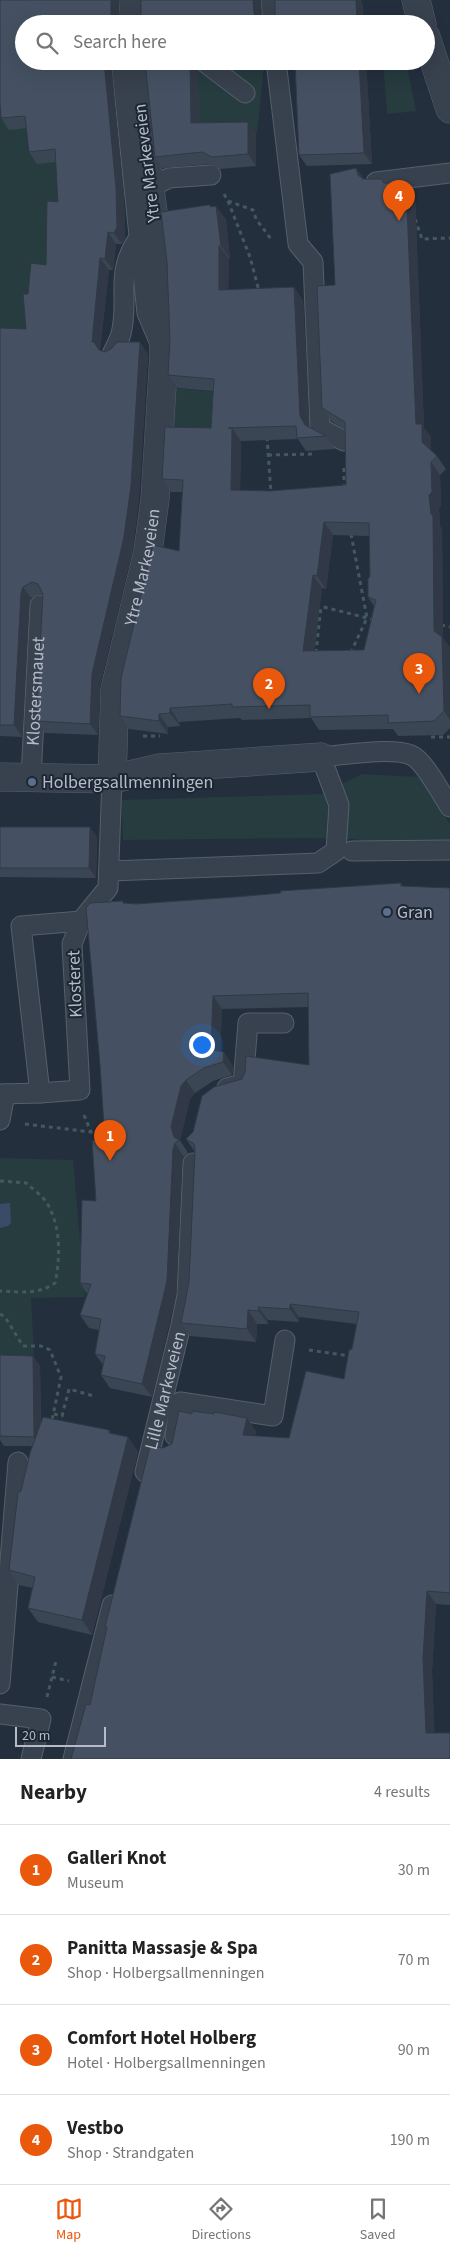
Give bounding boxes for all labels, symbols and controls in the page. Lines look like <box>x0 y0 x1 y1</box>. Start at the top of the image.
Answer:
search box <box>15 15 435 70</box>
icon: search <box>33 29 61 57</box>
text: Search here <box>73 29 167 56</box>
street label: Ytre Markeveien <box>127 102 167 225</box>
pin: 4 <box>383 180 415 221</box>
street label: Ytre Markeveien <box>118 507 166 629</box>
street label: Klostersmauet <box>20 636 51 746</box>
pin: 3 <box>403 653 435 694</box>
pin: 2 <box>253 668 285 709</box>
place label: Holbergsallmenningen <box>42 770 213 795</box>
marker: Holbergsallmenningen <box>26 776 38 788</box>
place label: Gran <box>397 900 433 925</box>
marker: Gran <box>381 906 393 918</box>
street label: Klosteret <box>61 950 89 1018</box>
your location <box>189 1032 215 1058</box>
pin: 1 <box>94 1120 126 1161</box>
street label: Lille Markeveien <box>138 1328 192 1452</box>
scale bar <box>15 1724 106 1747</box>
text: 20 m <box>22 1726 50 1746</box>
text: Nearby <box>20 1777 87 1807</box>
text: 4 results <box>374 1781 430 1803</box>
text: Galleri Knot <box>67 1845 166 1872</box>
text: 1 <box>32 1859 40 1881</box>
text: 30 m <box>398 1859 430 1881</box>
text: Museum <box>67 1872 124 1894</box>
text: Panitta Massasje & Spa <box>67 1935 258 1962</box>
text: 2 <box>32 1949 40 1971</box>
text: 70 m <box>398 1949 430 1971</box>
text: Shop · Holbergsallmenningen <box>67 1962 264 1984</box>
text: Comfort Hotel Holberg <box>67 2025 256 2052</box>
text: 3 <box>32 2039 40 2061</box>
text: 90 m <box>398 2039 430 2061</box>
text: Hotel · Holbergsallmenningen <box>67 2052 266 2074</box>
text: Vestbo <box>67 2115 124 2142</box>
text: 4 <box>32 2129 40 2151</box>
text: 190 m <box>390 2129 430 2151</box>
text: Shop · Strandgaten <box>67 2142 194 2164</box>
tab: Map <box>55 2195 83 2245</box>
tab: Directions <box>192 2195 251 2245</box>
tab: Saved <box>360 2195 395 2245</box>

